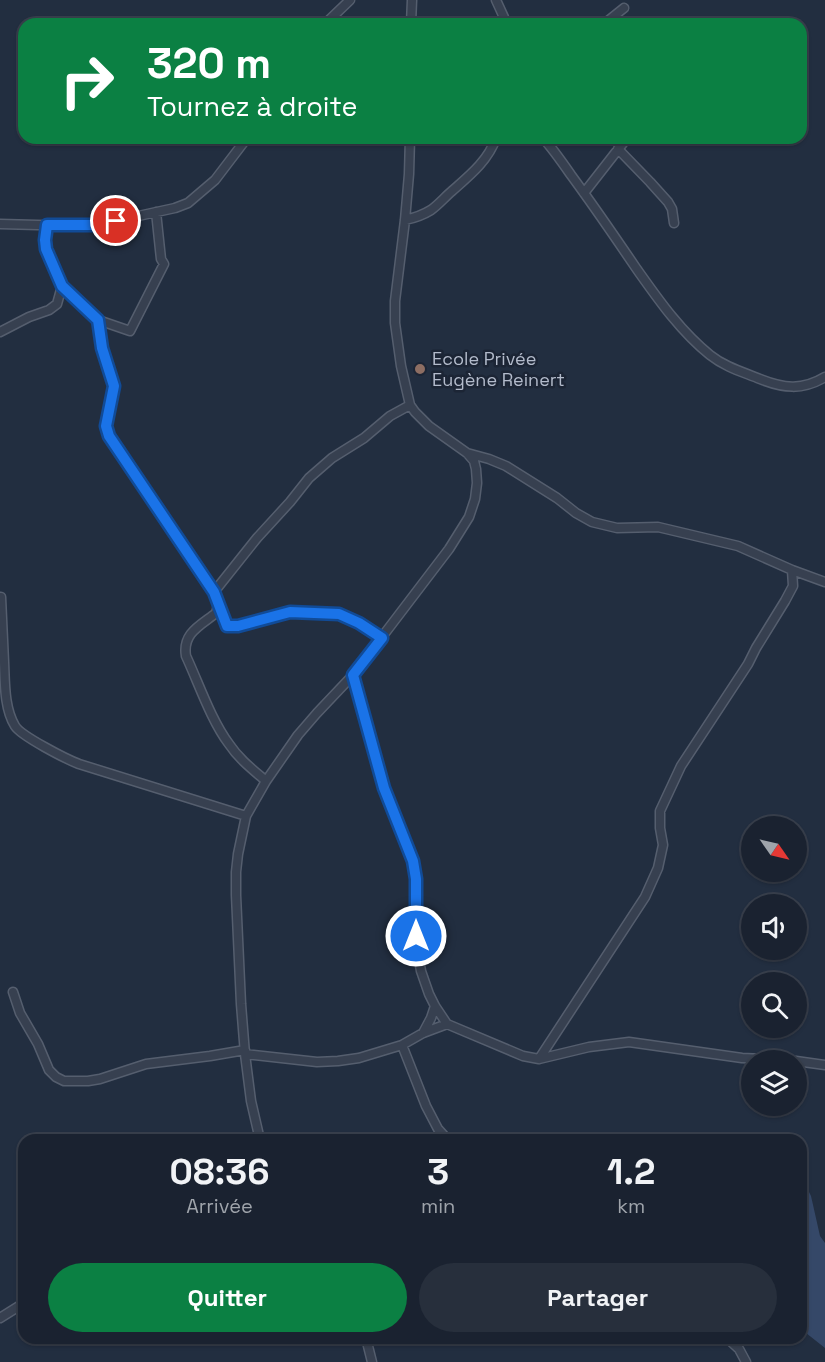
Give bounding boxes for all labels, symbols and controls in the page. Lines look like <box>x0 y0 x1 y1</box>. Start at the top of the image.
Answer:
text: 320 m <box>147 37 271 90</box>
icon: right <box>48 42 126 120</box>
text: Tournez à droite <box>147 89 357 124</box>
pin <box>90 195 141 246</box>
icon: arrive <box>99 204 132 237</box>
place label: Ecole Privée Eugène Reinert <box>432 347 565 391</box>
marker: Ecole Privée Eugène Reinert <box>413 362 427 376</box>
north arrow <box>741 816 807 882</box>
map controls <box>741 816 807 1116</box>
button: sound <box>741 894 807 960</box>
position arrow <box>384 904 448 968</box>
button: search <box>741 972 807 1038</box>
button: layers <box>741 1050 807 1116</box>
text: 08:36 <box>170 1149 269 1195</box>
text: 3 <box>427 1149 449 1195</box>
text: 1.2 <box>607 1149 655 1195</box>
text: Arrivée <box>186 1193 253 1219</box>
text: min <box>421 1193 455 1219</box>
text: km <box>617 1193 645 1219</box>
button: Quitter <box>48 1263 407 1332</box>
button: Partager <box>419 1263 777 1332</box>

